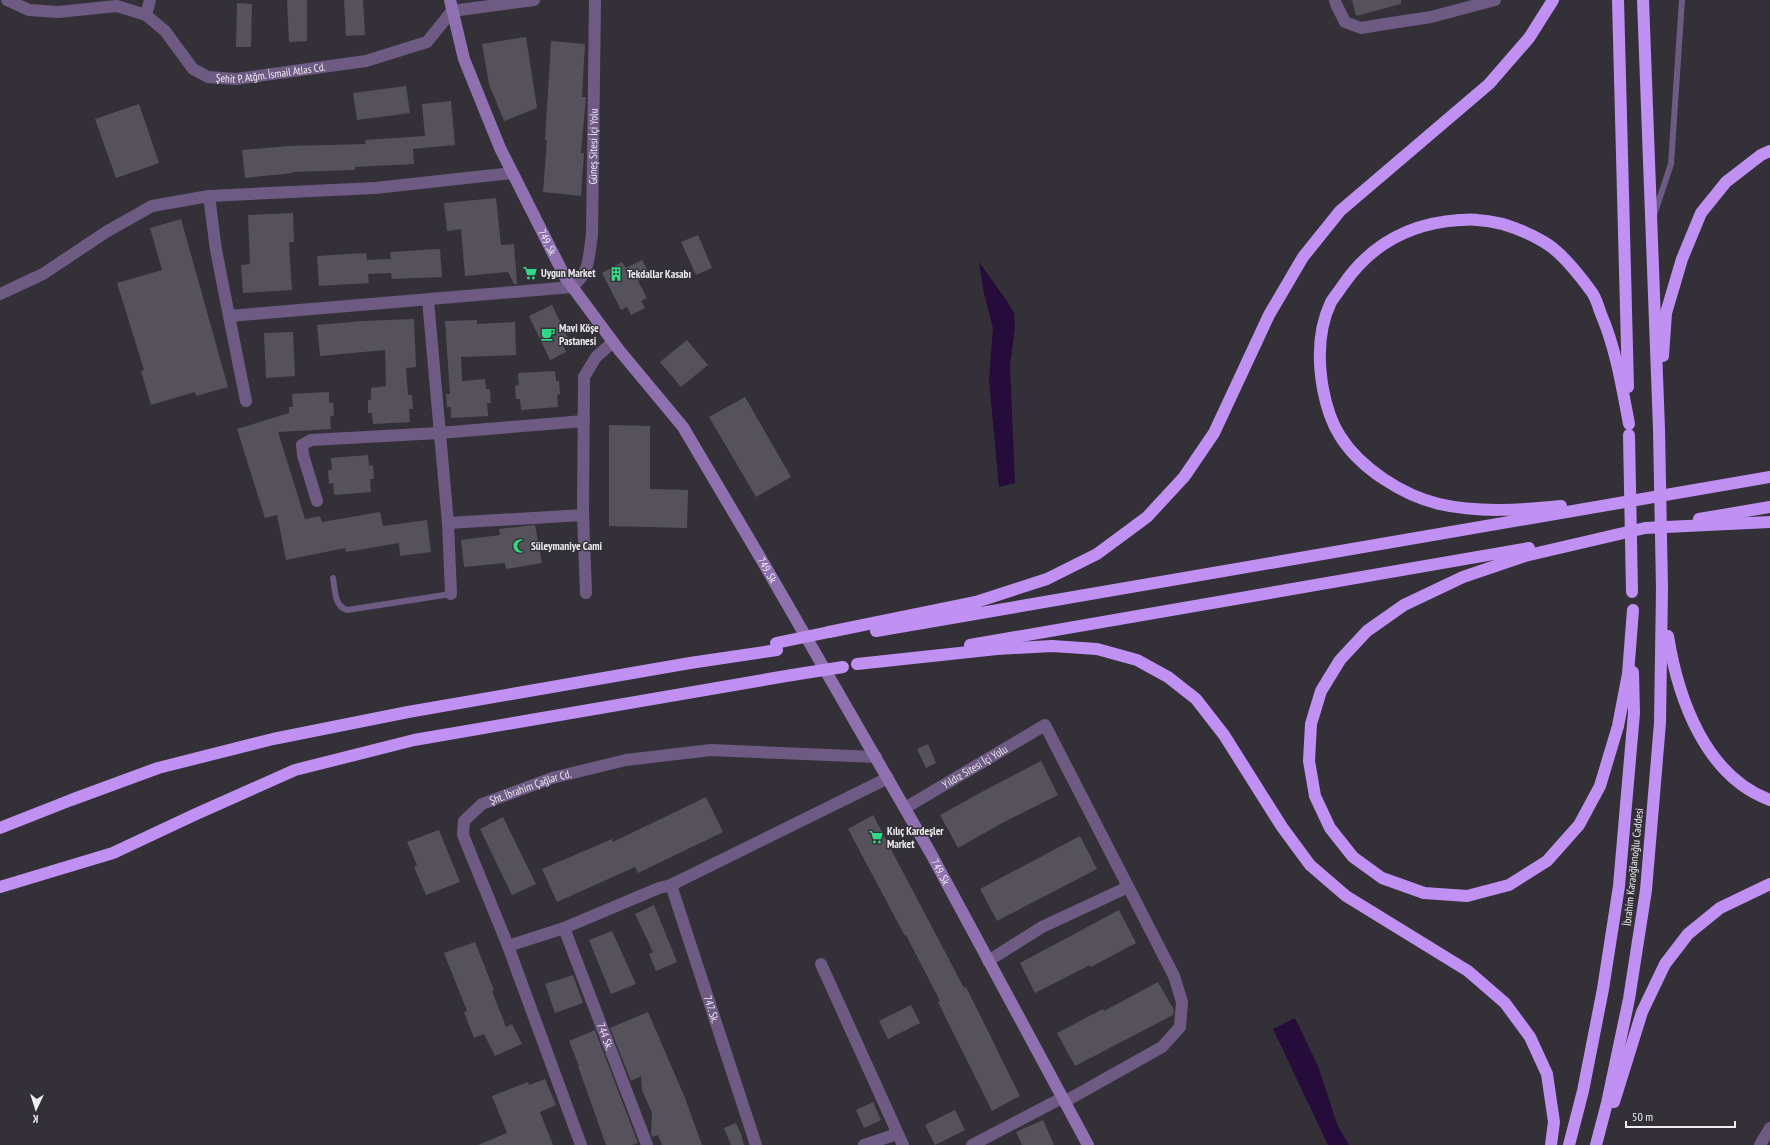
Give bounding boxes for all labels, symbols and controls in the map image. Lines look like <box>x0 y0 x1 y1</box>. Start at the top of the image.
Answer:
street label: Şehit P. Atğm. İsmail Atlas Cd. <box>215 60 326 86</box>
street label: Güneş Sitesi İçi Yolu <box>586 108 601 185</box>
street label: 749. Sk <box>535 227 560 258</box>
supermarket icon: Uygun Market <box>522 265 538 281</box>
place label: Uygun Market <box>541 266 596 280</box>
building icon: Tekdallar Kasabı <box>608 266 624 282</box>
place label: Tekdallar Kasabı <box>627 267 691 281</box>
place label: Mavi Köşe Pastanesi <box>559 321 599 348</box>
cafe icon: Mavi Köşe Pastanesi <box>540 326 556 342</box>
mosque icon: Süleymaniye Cami <box>512 538 528 554</box>
place label: Süleymaniye Cami <box>531 539 603 553</box>
street label: 749. Sk <box>754 555 781 586</box>
street label: Yıldız Sitesi İçi Yolu <box>939 742 1010 791</box>
street label: Şht. İbrahim Çağlar Cd. <box>488 767 573 808</box>
street label: İbrahim Karaoğlanoğlu Caddesi <box>1620 807 1646 927</box>
place label: Kılıç Kardeşler Market <box>887 824 944 851</box>
supermarket icon: Kılıç Kardeşler Market <box>868 829 884 845</box>
street label: 749. Sk <box>928 856 954 888</box>
street label: 747. Sk. <box>701 994 723 1025</box>
street label: 744 Sk. <box>594 1021 617 1052</box>
north arrow <box>16 1089 56 1129</box>
scale bar <box>1626 1103 1735 1129</box>
text: 50 m <box>1632 1109 1653 1124</box>
text: K <box>32 1112 39 1126</box>

